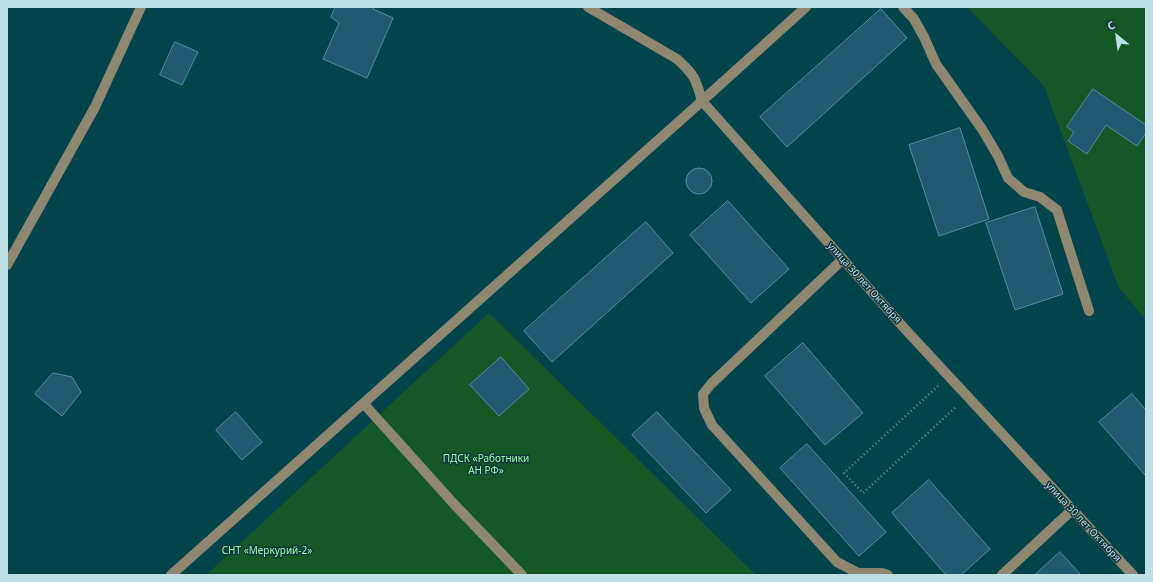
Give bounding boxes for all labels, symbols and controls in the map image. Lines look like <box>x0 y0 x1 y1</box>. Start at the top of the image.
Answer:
north arrow <box>1097 16 1137 56</box>
text: С <box>1104 17 1118 33</box>
street label: улица 30 лет Октября <box>825 240 903 326</box>
park label: ПДСК «Работники АН РФ» <box>443 453 529 476</box>
street label: улица 30 лет Октября <box>1043 480 1123 564</box>
park label: СНТ «Меркурий-2» <box>222 545 312 557</box>

